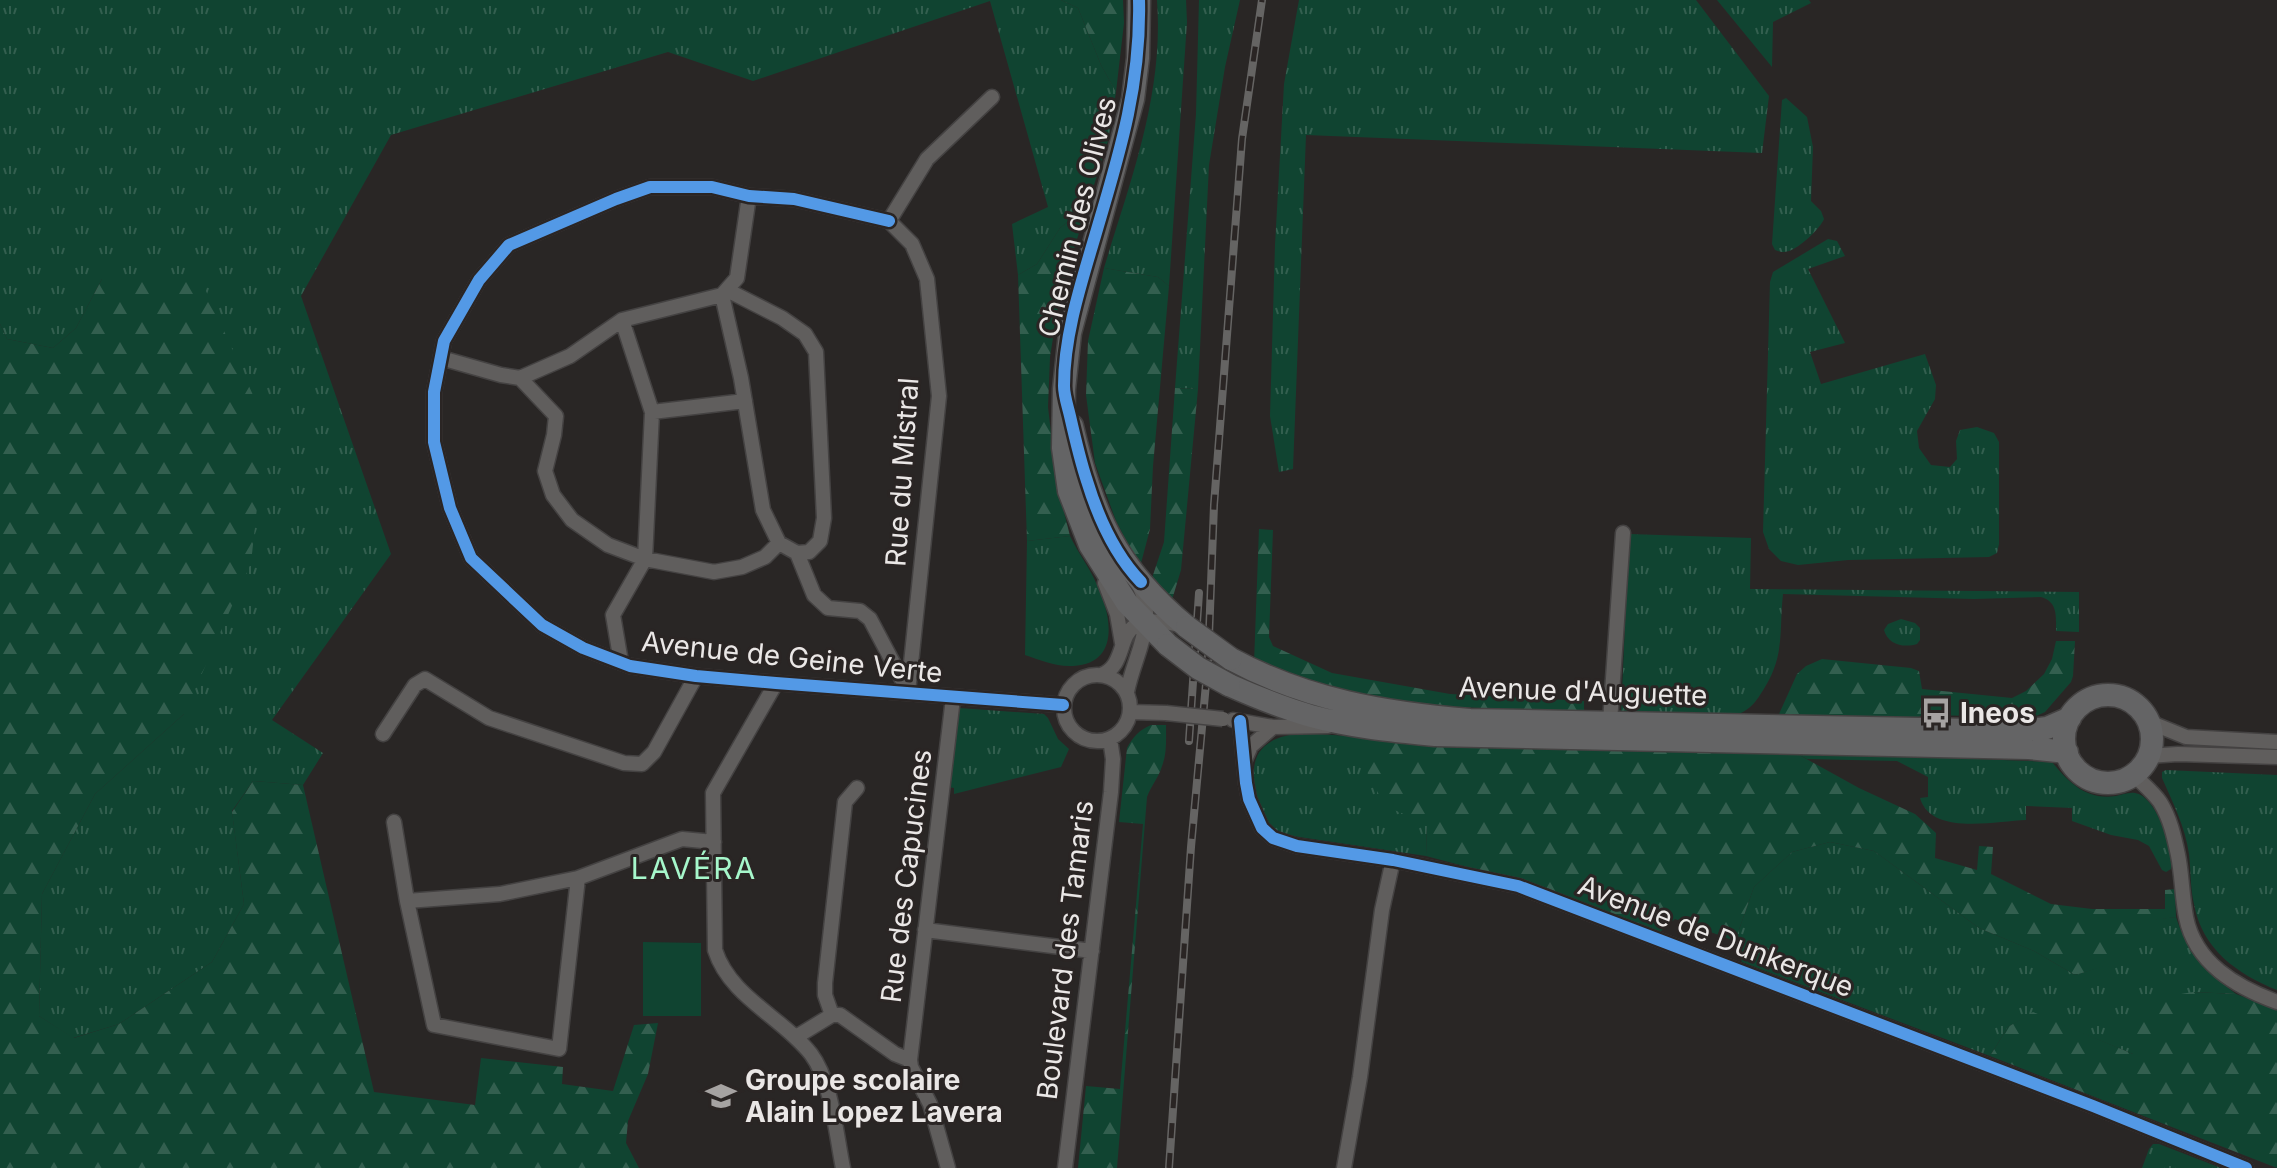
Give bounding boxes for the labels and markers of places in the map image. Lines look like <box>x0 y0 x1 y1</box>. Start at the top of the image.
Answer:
bus stop icon: Ineos <box>1919 696 1953 730</box>
place label: Ineos <box>1960 696 2035 730</box>
place label: Groupe scolaire Alain Lopez Lavera <box>745 1063 1003 1129</box>
school or university icon: Groupe scolaire Alain Lopez Lavera <box>704 1079 738 1113</box>

